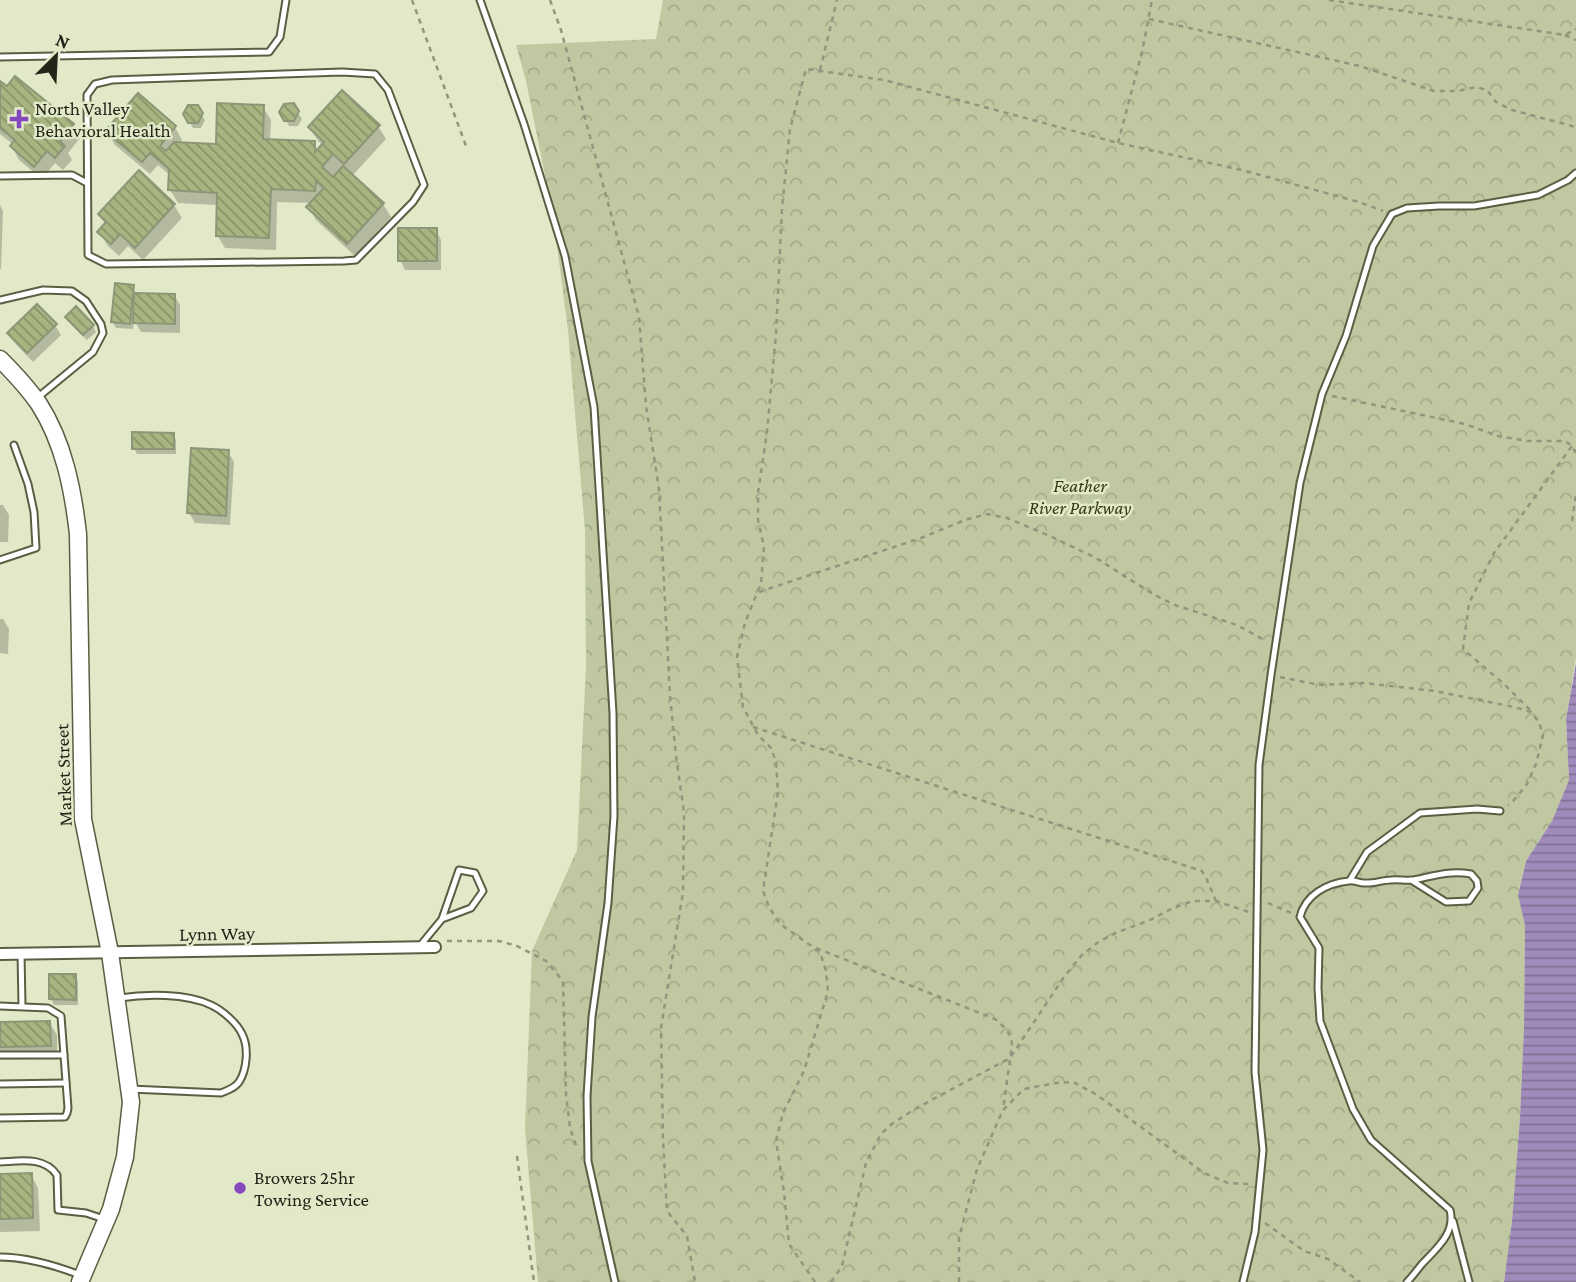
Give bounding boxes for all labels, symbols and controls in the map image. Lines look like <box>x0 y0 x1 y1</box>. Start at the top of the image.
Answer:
north arrow <box>21 21 91 91</box>
text: N <box>53 29 73 53</box>
place label: North Valley Behavioral Health <box>35 98 171 141</box>
marker: North Valley Behavioral Health <box>9 109 29 129</box>
park label: Feather River Parkway <box>1029 475 1131 518</box>
street label: Market Street <box>51 723 76 827</box>
street label: Lynn Way <box>179 922 255 945</box>
place label: Browers 25hr Towing Service <box>254 1167 369 1210</box>
marker: Browers 25hr Towing Service <box>232 1180 248 1196</box>

